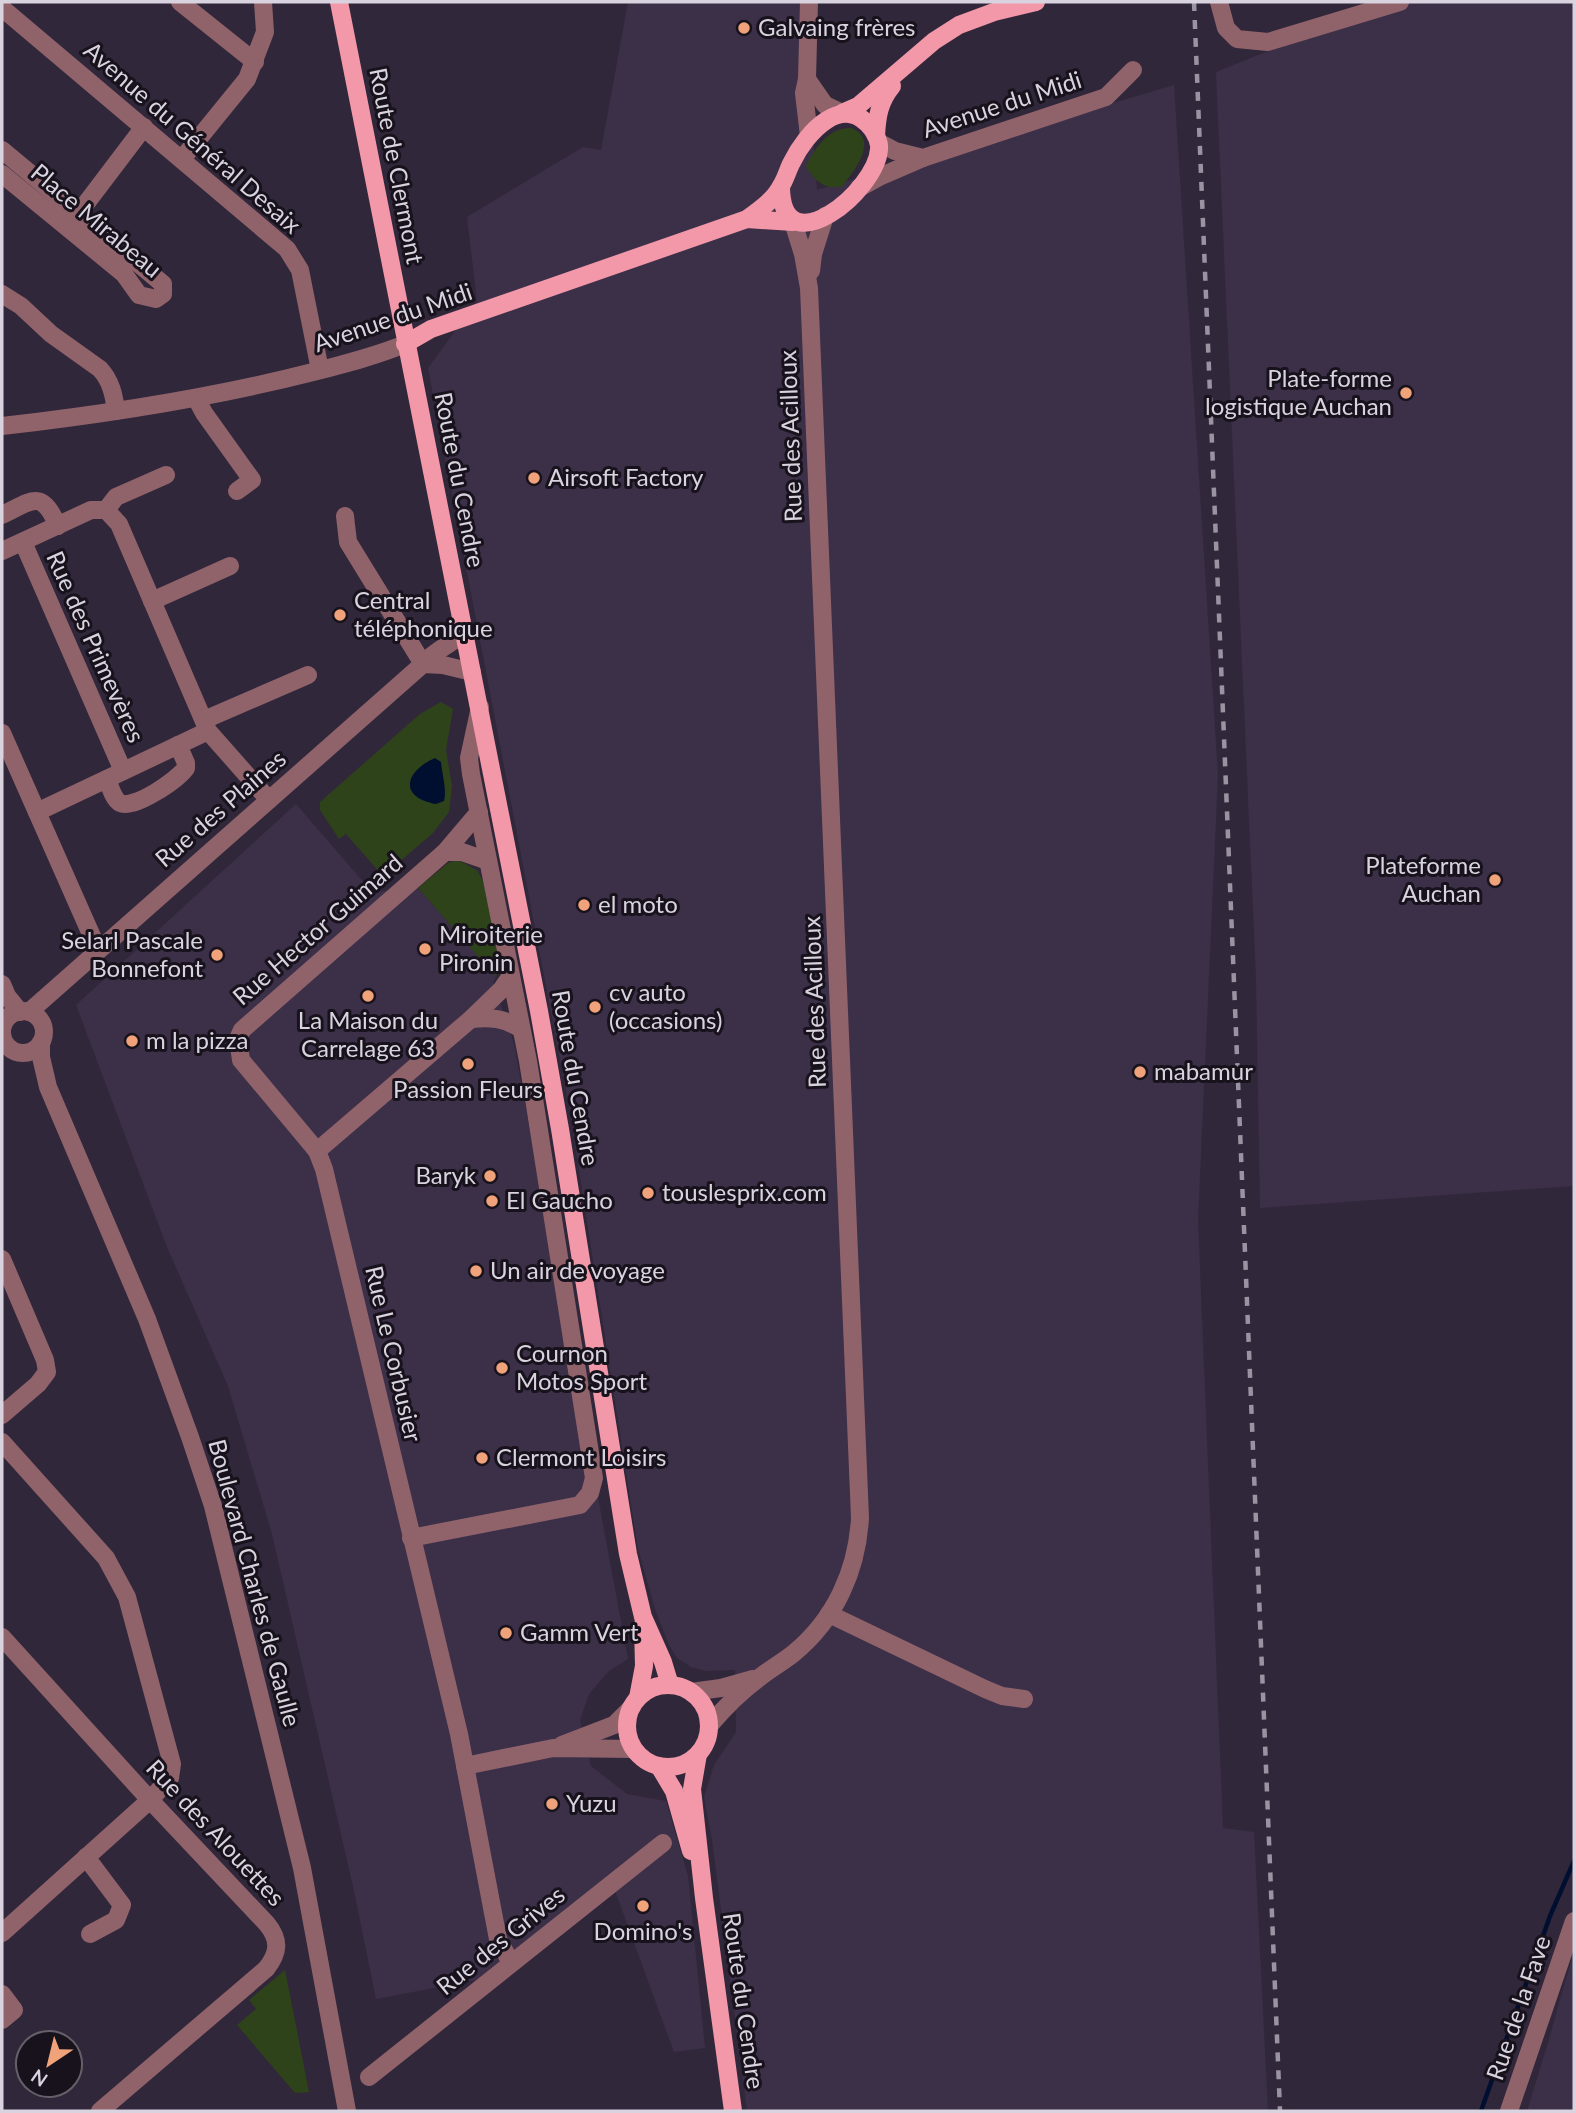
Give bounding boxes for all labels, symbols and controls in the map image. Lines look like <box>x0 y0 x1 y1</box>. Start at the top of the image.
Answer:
place label: Galvaing frères <box>758 12 916 41</box>
marker: Galvaing frères <box>736 20 752 36</box>
street label: Avenue du Général Desaix <box>79 35 307 239</box>
street label: Avenue du Midi <box>918 64 1085 143</box>
street label: Route de Clermont <box>364 65 431 267</box>
street label: Place Mirabeau <box>26 157 168 283</box>
street label: Avenue du Midi <box>309 276 476 357</box>
street label: Rue des Acilloux <box>772 350 807 523</box>
place label: Plate-forme logistique Auchan <box>1205 363 1392 420</box>
marker: Plate-forme logistique Auchan <box>1398 385 1414 401</box>
street label: Route du Cendre <box>429 390 492 570</box>
place label: Airsoft Factory <box>548 462 704 491</box>
marker: Airsoft Factory <box>526 470 542 486</box>
street label: Rue des Primevères <box>41 546 152 746</box>
place label: Central téléphonique <box>354 585 493 642</box>
marker: Central téléphonique <box>332 607 348 623</box>
street label: Rue des Plaines <box>149 743 291 872</box>
street label: Rue Hector Guimard <box>226 847 408 1010</box>
place label: Plateforme Auchan <box>1365 850 1481 907</box>
marker: Plateforme Auchan <box>1487 872 1503 888</box>
place label: el moto <box>598 889 678 918</box>
marker: el moto <box>576 897 592 913</box>
street label: Rue des Acilloux <box>796 916 831 1089</box>
place label: Miroiterie Pironin <box>439 919 543 976</box>
place label: Selarl Pascale Bonnefont <box>61 925 203 982</box>
marker: Miroiterie Pironin <box>417 941 433 957</box>
marker: Selarl Pascale Bonnefont <box>209 947 225 963</box>
place label: cv auto (occasions) <box>609 977 722 1034</box>
marker: La Maison du Carrelage 63 <box>360 988 376 1004</box>
street label: Route du Cendre <box>547 988 606 1168</box>
marker: cv auto (occasions) <box>587 999 603 1015</box>
place label: La Maison du Carrelage 63 <box>298 1005 438 1062</box>
place label: m la pizza <box>146 1025 248 1054</box>
marker: m la pizza <box>124 1033 140 1049</box>
marker: Passion Fleurs <box>460 1056 476 1072</box>
place label: mabamur <box>1154 1056 1253 1085</box>
marker: mabamur <box>1132 1064 1148 1080</box>
place label: Passion Fleurs <box>393 1074 543 1103</box>
place label: Baryk <box>415 1160 477 1189</box>
marker: Baryk <box>482 1168 498 1184</box>
place label: touslesprix.com <box>662 1177 827 1206</box>
place label: El Gaucho <box>506 1185 613 1214</box>
marker: touslesprix.com <box>640 1185 656 1201</box>
marker: El Gaucho <box>484 1193 500 1209</box>
place label: Un air de voyage <box>490 1255 665 1284</box>
street label: Rue Le Corbusier <box>360 1263 429 1445</box>
marker: Un air de voyage <box>468 1263 484 1279</box>
place label: Cournon Motos Sport <box>516 1338 648 1395</box>
marker: Cournon Motos Sport <box>494 1360 510 1376</box>
street label: Boulevard Charles de Gaulle <box>203 1436 308 1729</box>
place label: Clermont Loisirs <box>496 1442 666 1471</box>
marker: Clermont Loisirs <box>474 1450 490 1466</box>
place label: Gamm Vert <box>520 1617 639 1646</box>
marker: Gamm Vert <box>498 1625 514 1641</box>
street label: Rue des Alouettes <box>141 1753 291 1911</box>
place label: Yuzu <box>566 1788 617 1817</box>
marker: Yuzu <box>544 1796 560 1812</box>
street label: Rue des Grives <box>430 1879 570 2000</box>
marker: Domino's <box>635 1898 651 1914</box>
street label: Route du Cendre <box>718 1911 771 2091</box>
place label: Domino's <box>594 1916 692 1945</box>
street label: Rue de la Fave <box>1479 1931 1556 2084</box>
north arrow <box>14 2029 84 2099</box>
text: N <box>26 2065 52 2092</box>

